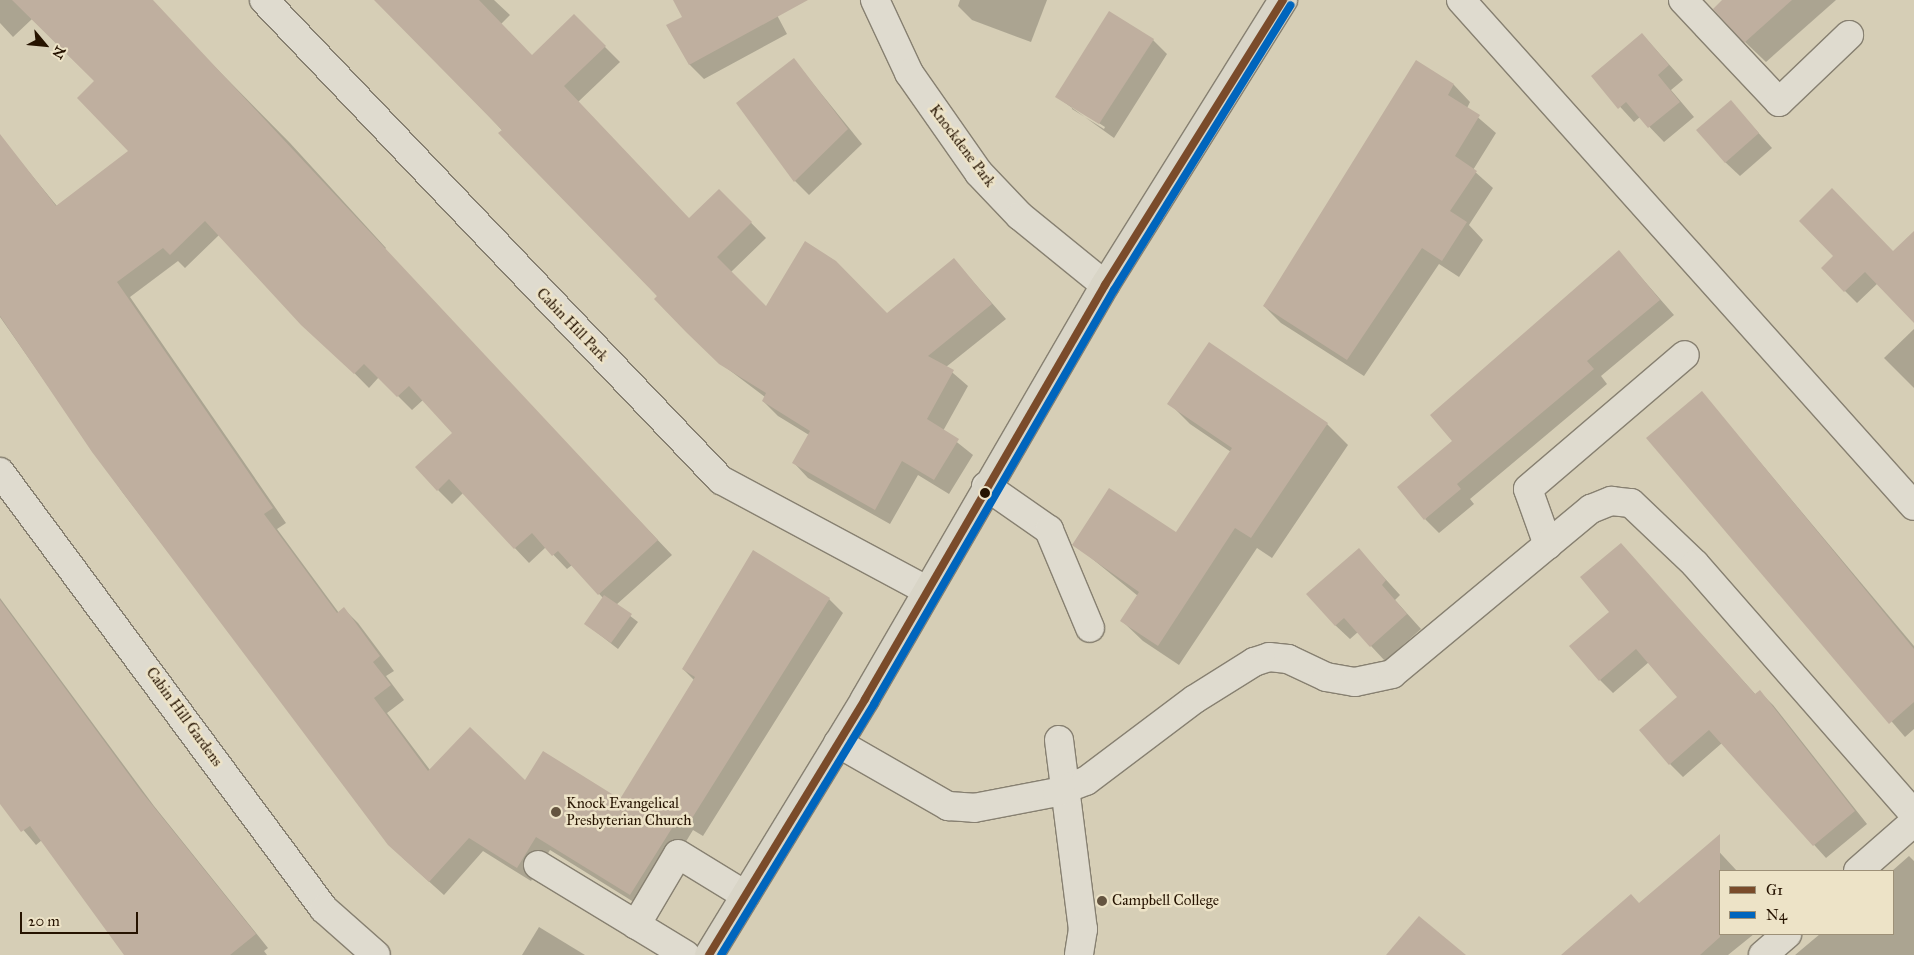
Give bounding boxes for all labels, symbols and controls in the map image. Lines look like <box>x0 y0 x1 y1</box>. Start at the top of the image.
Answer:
north arrow <box>20 20 70 70</box>
text: N <box>48 43 69 62</box>
street label: Knockdene Park <box>925 101 999 191</box>
street label: Cabin Hill Park <box>533 285 611 365</box>
unlabelled marker <box>980 488 990 498</box>
street label: Cabin Hill Gardens <box>142 664 226 770</box>
place label: Knock Evangelical Presbyterian Church <box>566 794 692 829</box>
marker: Knock Evangelical Presbyterian Church <box>550 806 562 818</box>
legend <box>1719 870 1894 935</box>
text: G1 <box>1766 881 1783 899</box>
place label: Campbell College <box>1112 892 1219 910</box>
marker: Campbell College <box>1096 895 1108 907</box>
scale bar <box>22 902 140 934</box>
text: N4 <box>1766 906 1787 924</box>
text: 20 m <box>28 912 60 930</box>

